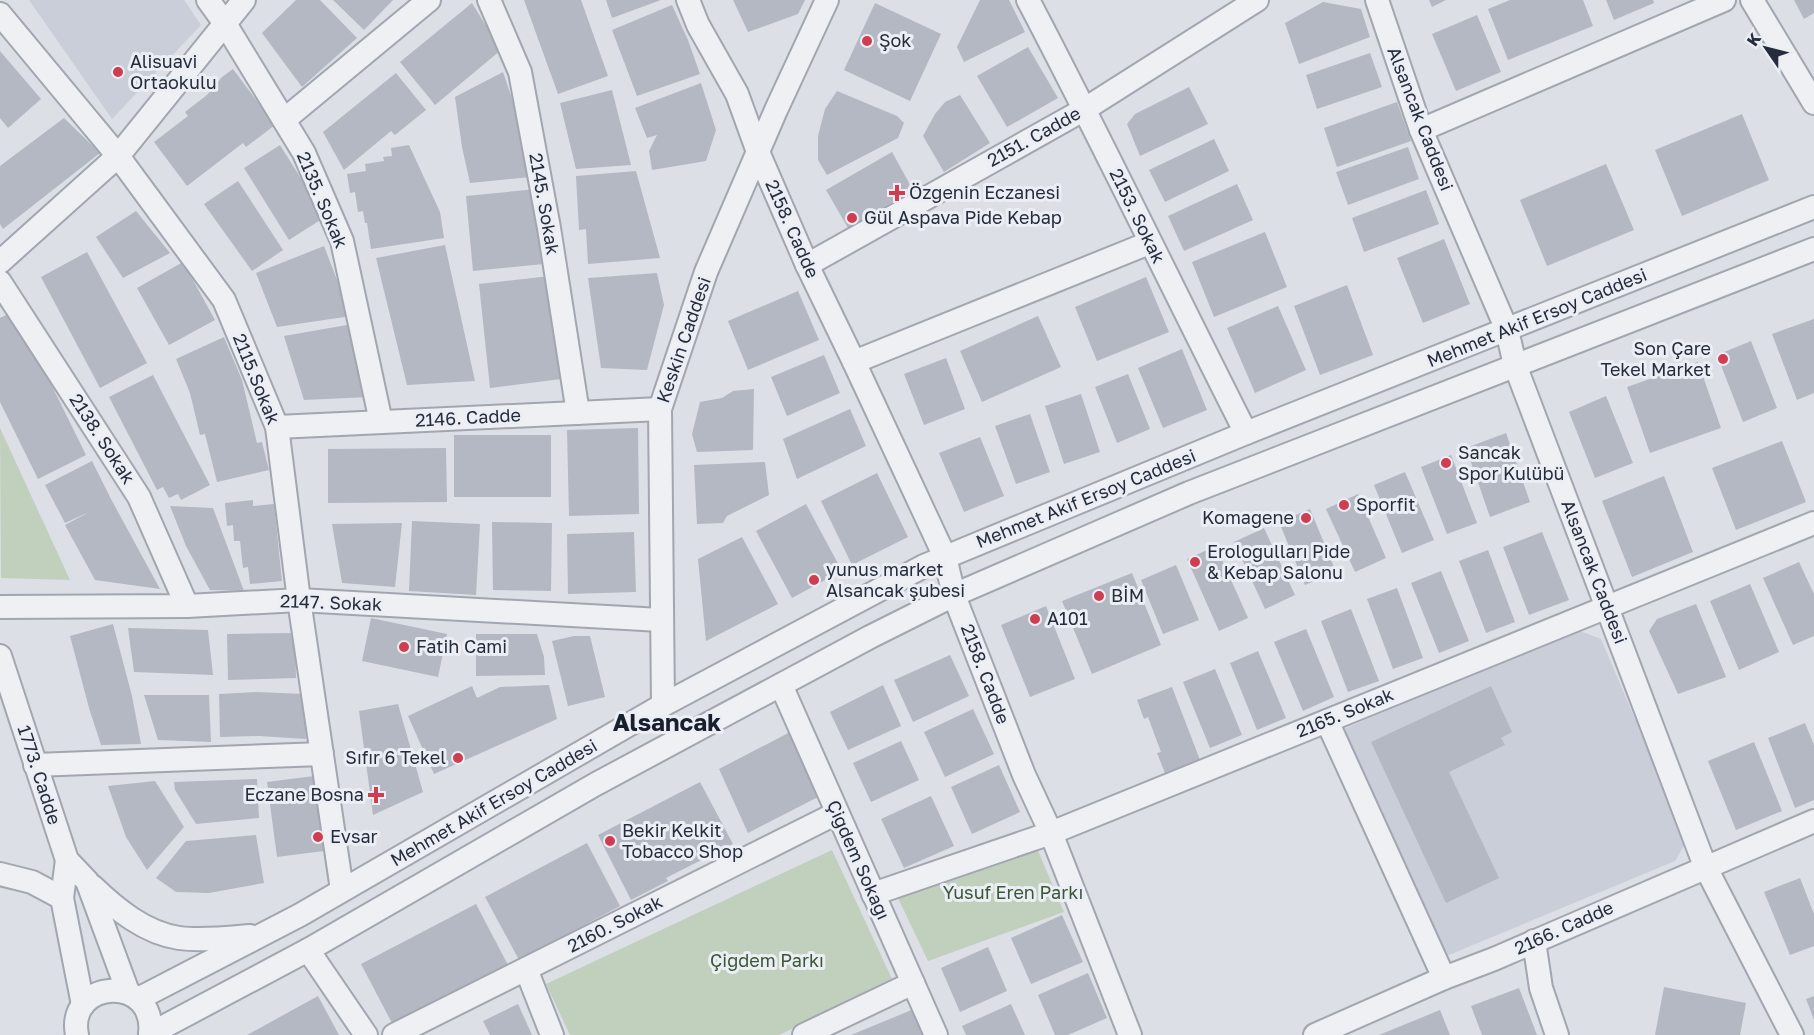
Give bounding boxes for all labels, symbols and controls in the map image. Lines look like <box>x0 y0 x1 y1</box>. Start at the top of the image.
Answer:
north arrow <box>1736 18 1796 78</box>
place label: Şok <box>879 29 912 51</box>
text: K <box>1742 29 1765 50</box>
marker: Şok <box>860 34 874 48</box>
street label: Alsancak Caddesi <box>1383 44 1458 194</box>
place label: Alisuavi Ortaokulu <box>130 50 217 93</box>
marker: Alisuavi Ortaokulu <box>111 65 125 79</box>
street label: 2151. Cadde <box>983 101 1084 171</box>
street label: 2135. Sokak <box>293 148 353 251</box>
street label: 2145. Sokak <box>525 151 565 257</box>
street label: 2153. Sokak <box>1106 165 1170 267</box>
street label: 2158. Cadde <box>761 176 824 281</box>
place label: Özgenin Eczanesi <box>909 181 1060 203</box>
marker: Özgenin Eczanesi <box>890 186 904 200</box>
place label: Gül Aspava Pide Kebap <box>864 206 1062 228</box>
marker: Gül Aspava Pide Kebap <box>845 211 859 225</box>
street label: Mehmet Akif Ersoy Caddesi <box>1424 263 1650 371</box>
street label: Keskin Caddesi <box>651 274 715 406</box>
street label: 2115.Sokak <box>229 330 285 427</box>
place label: Son Çare Tekel Market <box>1600 337 1711 380</box>
marker: Son Çare Tekel Market <box>1716 352 1730 366</box>
street label: 2138. Sokak <box>66 389 140 488</box>
street label: 2146. Cadde <box>414 403 521 431</box>
place label: Sancak Spor Kulübü <box>1458 441 1564 484</box>
street label: Mehmet Akif Ersoy Caddesi <box>973 444 1199 552</box>
marker: Sancak Spor Kulübü <box>1439 456 1453 470</box>
place label: Sporfit <box>1356 493 1415 515</box>
street label: Alsancak Caddesi <box>1557 497 1632 647</box>
marker: Sporfit <box>1337 498 1351 512</box>
place label: Komagene <box>1202 506 1294 528</box>
marker: Komagene <box>1299 511 1313 525</box>
place label: Eroloğulları Pide & Kebap Salonu <box>1207 540 1350 583</box>
marker: Eroloğulları Pide & Kebap Salonu <box>1188 555 1202 569</box>
place label: yunus market Alsancak şubesi <box>826 558 965 601</box>
marker: yunus market Alsancak şubesi <box>807 573 821 587</box>
place label: BİM <box>1111 584 1144 606</box>
street label: 2147. Sokak <box>280 589 383 615</box>
marker: BİM <box>1092 589 1106 603</box>
place label: A101 <box>1047 607 1088 629</box>
marker: A101 <box>1028 612 1042 626</box>
street label: 2158. Cadde <box>957 620 1015 727</box>
place label: Fatih Cami <box>416 635 507 657</box>
marker: Fatih Cami <box>397 640 411 654</box>
street label: 2165. Sokak <box>1293 683 1397 742</box>
district label: Alsancak <box>613 707 721 736</box>
street label: 1773. Cadde <box>14 722 66 827</box>
street label: Mehmet Akif Ersoy Caddesi <box>386 734 601 870</box>
place label: Sıfır 6 Tekel <box>345 746 446 768</box>
marker: Sıfır 6 Tekel <box>451 751 465 765</box>
place label: Eczane Bosna <box>244 783 364 805</box>
marker: Eczane Bosna <box>369 788 383 802</box>
street label: Çiğdem Sokağı <box>823 796 895 923</box>
place label: Bekir Kelkit Tobacco Shop <box>622 819 743 862</box>
place label: Evsar <box>330 825 378 847</box>
marker: Evsar <box>311 830 325 844</box>
marker: Bekir Kelkit Tobacco Shop <box>603 834 617 848</box>
park label: Yusuf Eren Parkı <box>943 881 1083 903</box>
street label: 2160. Sokak <box>563 890 666 956</box>
street label: 2166. Cadde <box>1511 896 1616 959</box>
park label: Çiğdem Parkı <box>710 949 824 971</box>

